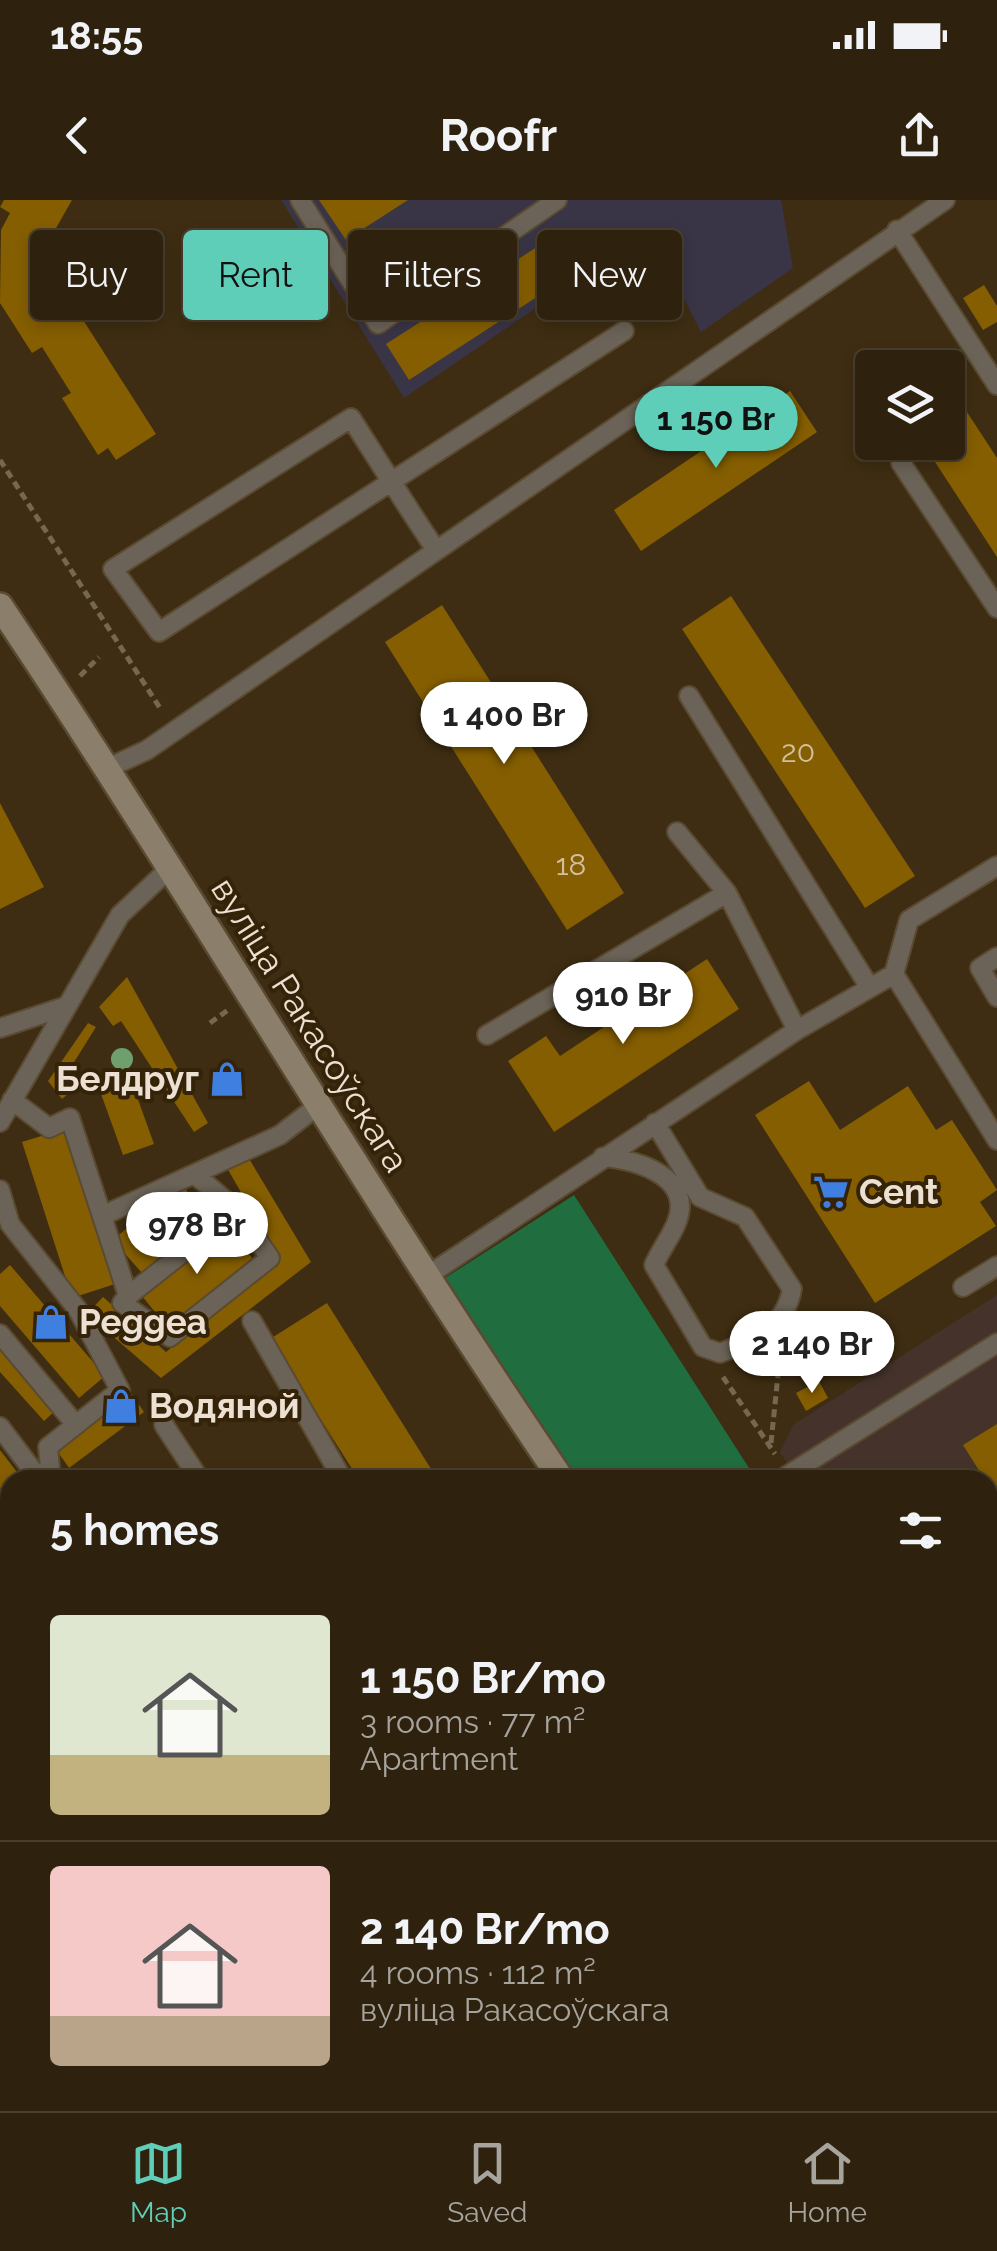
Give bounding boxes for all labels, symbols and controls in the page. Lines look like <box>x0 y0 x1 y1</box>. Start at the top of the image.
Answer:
text: 18:55 <box>50 13 143 58</box>
icon: back <box>50 108 105 163</box>
icon: share <box>892 108 947 163</box>
text: Roofr <box>440 109 557 162</box>
chip: Buy <box>30 230 163 320</box>
chip: Rent <box>183 230 328 320</box>
chip: Filters <box>348 230 517 320</box>
chip: New <box>537 230 682 320</box>
map controls <box>855 350 965 460</box>
button: layers <box>855 350 965 460</box>
pin: 1 150 Br <box>613 386 819 471</box>
text: 1 150 Br <box>657 400 775 437</box>
pin: 1 400 Br <box>401 682 607 767</box>
text: 1 400 Br <box>443 696 565 733</box>
house number: 20 <box>781 734 815 769</box>
house number: 18 <box>556 847 586 882</box>
street label: вуліца Ракасоўскага <box>203 870 418 1179</box>
pin: 910 Br <box>542 962 704 1047</box>
text: 910 Br <box>575 976 671 1013</box>
place label: Белдруг <box>56 1058 199 1099</box>
shop icon: Белдруг <box>208 1060 246 1098</box>
place label: Cent <box>859 1171 939 1212</box>
supermarket icon: Cent <box>812 1173 850 1211</box>
pin: 978 Br <box>116 1192 278 1277</box>
text: 978 Br <box>148 1206 246 1243</box>
place label: Peggea <box>79 1301 207 1342</box>
shop icon: Peggea <box>32 1303 70 1341</box>
pin: 2 140 Br <box>709 1311 915 1396</box>
text: 2 140 Br <box>751 1325 873 1362</box>
place label: Водяной <box>149 1385 300 1426</box>
shop icon: Водяной <box>102 1387 140 1425</box>
icon: filters <box>893 1503 948 1558</box>
text: 5 homes <box>50 1506 219 1555</box>
text: 1 150 Br/mo <box>360 1654 606 1703</box>
icon: home <box>130 1655 250 1775</box>
text: 3 rooms · 77 m² <box>360 1703 586 1740</box>
text: Apartment <box>360 1740 518 1777</box>
text: 2 140 Br/mo <box>360 1905 610 1954</box>
icon: home <box>130 1906 250 2026</box>
text: 4 rooms · 112 m² <box>360 1954 596 1991</box>
text: вуліца Ракасоўскага <box>360 1991 670 2028</box>
tab: Map <box>130 2136 187 2229</box>
tab: Saved <box>447 2136 527 2229</box>
tab: Home <box>788 2136 867 2229</box>

